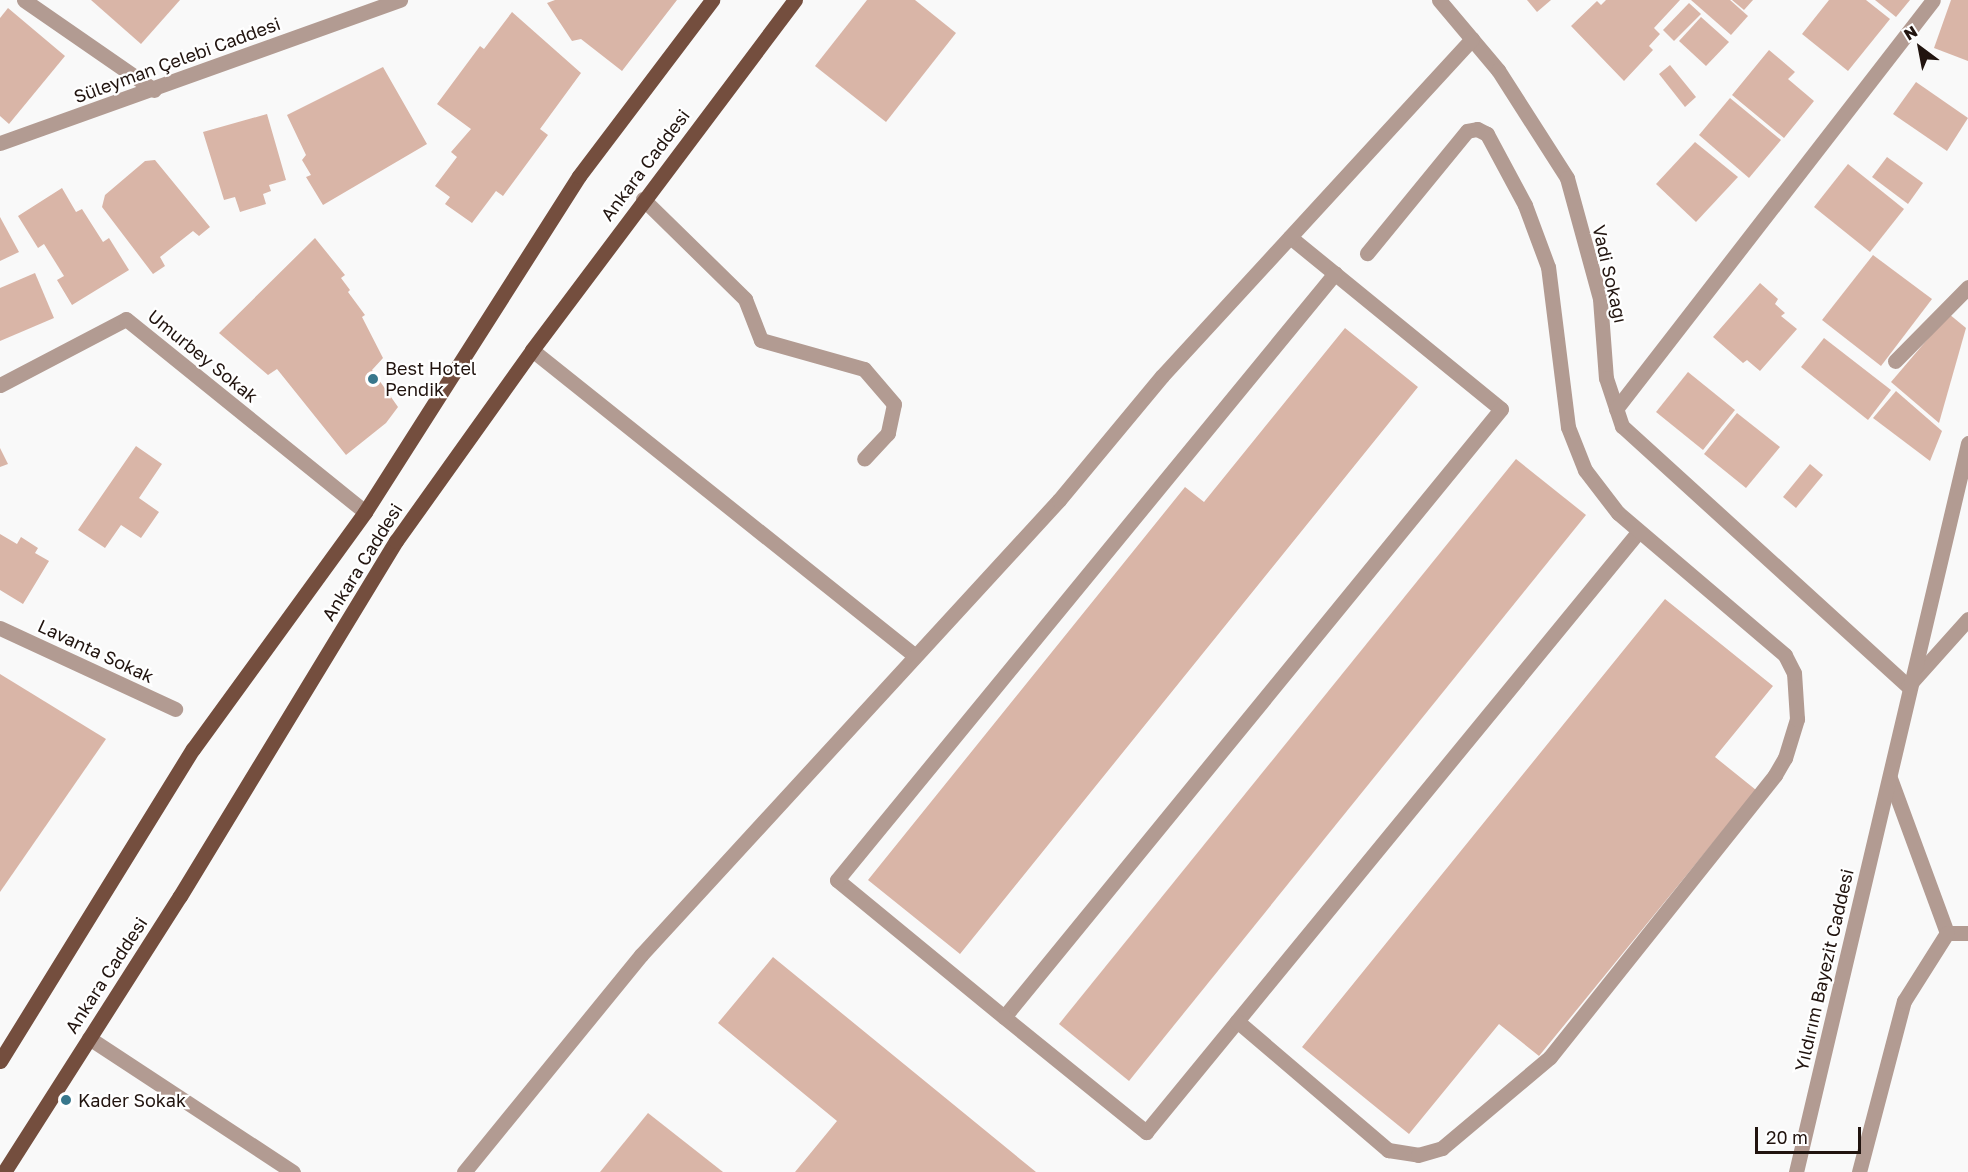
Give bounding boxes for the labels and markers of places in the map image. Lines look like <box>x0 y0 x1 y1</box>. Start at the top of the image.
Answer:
place label: Best Hotel Pendik <box>385 358 477 400</box>
marker: Best Hotel Pendik <box>366 372 380 386</box>
place label: Kader Sokak <box>78 1089 186 1111</box>
marker: Kader Sokak <box>59 1093 73 1107</box>

